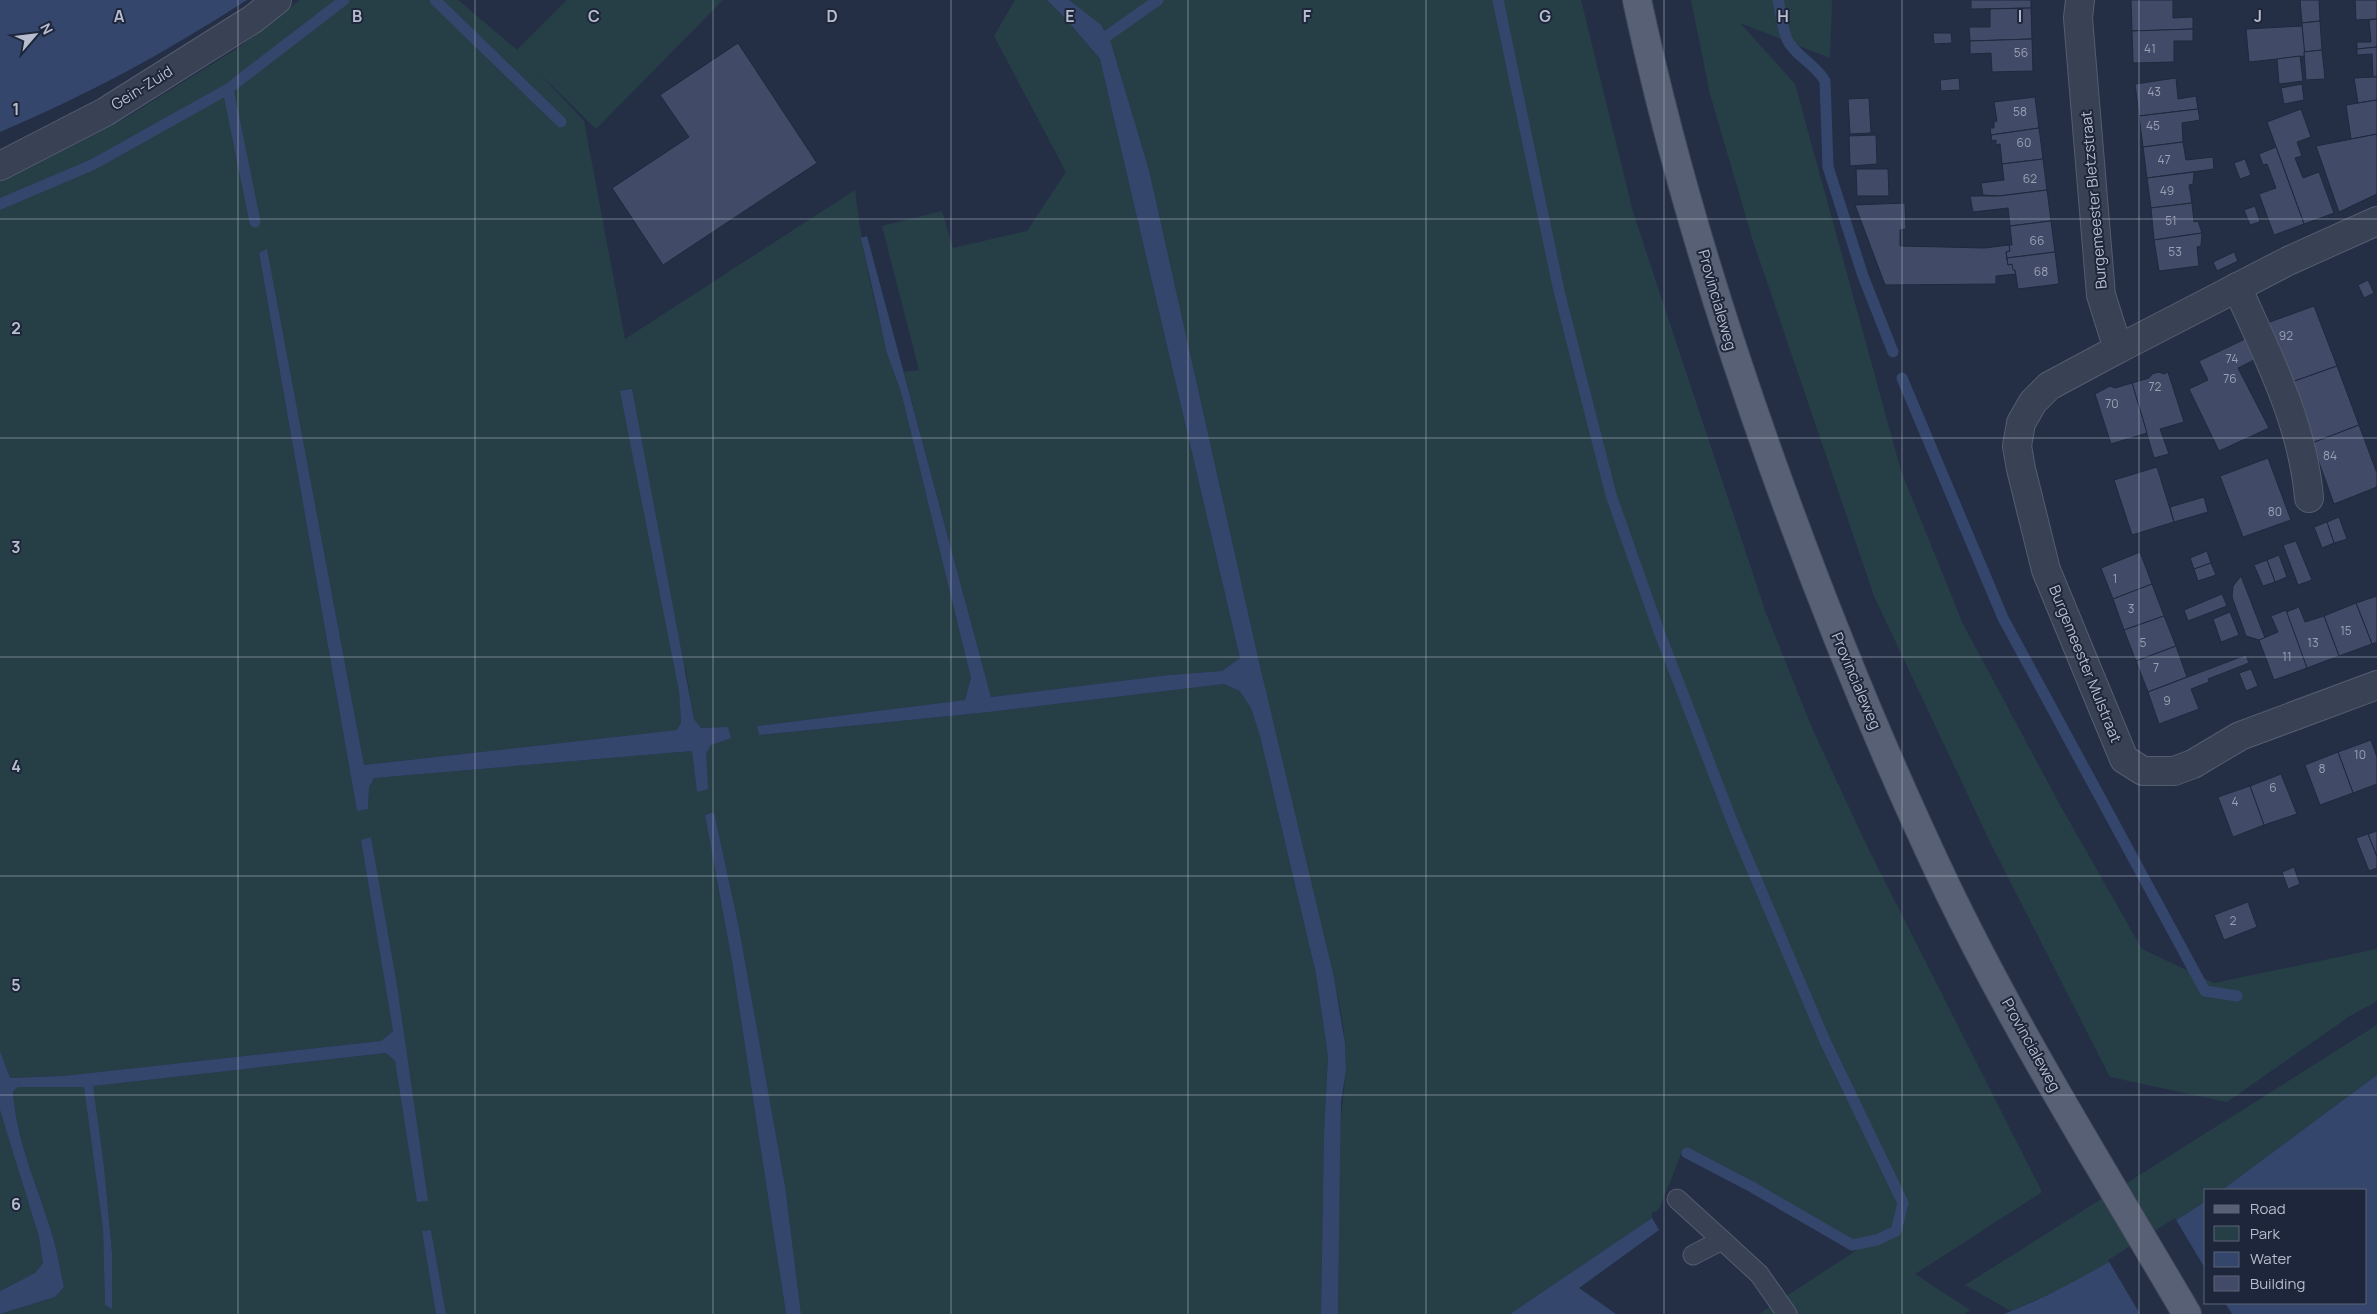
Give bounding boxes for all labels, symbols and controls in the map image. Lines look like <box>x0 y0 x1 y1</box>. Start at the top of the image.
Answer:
text: A <box>114 5 125 27</box>
text: B <box>352 5 362 27</box>
text: C <box>588 5 600 27</box>
text: D <box>826 5 838 27</box>
text: E <box>1065 5 1075 27</box>
text: F <box>1303 5 1312 27</box>
text: G <box>1539 5 1551 27</box>
text: H <box>1777 5 1789 27</box>
text: I <box>2018 5 2022 27</box>
text: J <box>2254 5 2262 27</box>
north arrow <box>10 10 60 60</box>
text: N <box>36 20 58 38</box>
house number: 41 <box>2144 40 2156 57</box>
house number: 56 <box>2014 44 2028 61</box>
street label: Gein-Zuid <box>107 61 176 115</box>
house number: 43 <box>2147 83 2161 100</box>
text: 1 <box>12 98 20 120</box>
house number: 58 <box>2013 103 2027 120</box>
street label: Burgemeester Bletzstraat <box>2075 110 2112 290</box>
house number: 45 <box>2146 117 2160 134</box>
house number: 60 <box>2017 134 2031 151</box>
house number: 47 <box>2157 151 2171 168</box>
house number: 62 <box>2023 170 2037 187</box>
house number: 49 <box>2160 182 2174 199</box>
house number: 51 <box>2165 212 2177 229</box>
house number: 66 <box>2030 232 2044 249</box>
house number: 53 <box>2168 243 2182 260</box>
street label: Provincialeweg <box>1693 247 1742 353</box>
house number: 68 <box>2034 263 2048 280</box>
text: 2 <box>11 317 21 339</box>
house number: 92 <box>2279 327 2293 344</box>
house number: 74 <box>2226 350 2238 367</box>
house number: 76 <box>2223 370 2237 387</box>
house number: 72 <box>2149 378 2162 395</box>
house number: 70 <box>2105 395 2119 412</box>
house number: 84 <box>2323 447 2337 464</box>
house number: 80 <box>2268 503 2282 520</box>
text: 3 <box>11 536 21 558</box>
house number: 1 <box>2113 570 2117 587</box>
street label: Burgemeester Mulstraat <box>2044 582 2127 746</box>
house number: 3 <box>2128 600 2134 617</box>
house number: 15 <box>2340 622 2352 639</box>
street label: Provincialeweg <box>1827 629 1886 733</box>
house number: 5 <box>2140 634 2147 651</box>
house number: 13 <box>2307 634 2319 651</box>
house number: 11 <box>2282 648 2292 665</box>
house number: 7 <box>2153 659 2159 676</box>
house number: 9 <box>2163 692 2171 709</box>
house number: 10 <box>2354 746 2366 763</box>
text: 4 <box>11 755 21 777</box>
house number: 8 <box>2319 760 2326 777</box>
house number: 6 <box>2269 779 2277 796</box>
house number: 4 <box>2231 793 2239 810</box>
house number: 2 <box>2230 912 2237 929</box>
text: 5 <box>11 974 21 996</box>
street label: Provincialeweg <box>1997 994 2066 1095</box>
legend <box>2204 1189 2367 1304</box>
text: 6 <box>11 1193 21 1215</box>
text: Road <box>2250 1198 2286 1219</box>
text: Park <box>2250 1223 2280 1244</box>
text: Water <box>2250 1248 2292 1269</box>
text: Building <box>2250 1273 2305 1294</box>

